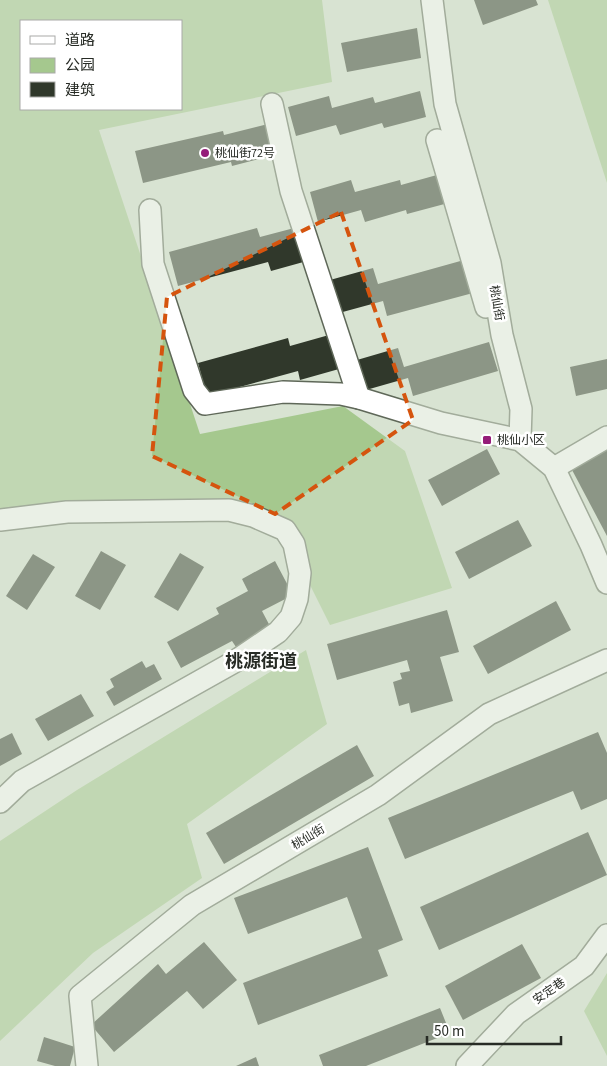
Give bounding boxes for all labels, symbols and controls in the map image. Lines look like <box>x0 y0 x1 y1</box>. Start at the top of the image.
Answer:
legend <box>20 20 182 110</box>
text: 道路 <box>65 30 95 51</box>
text: 公园 <box>65 55 95 76</box>
text: 建筑 <box>65 80 95 101</box>
place label: 桃仙街72号 <box>215 145 275 162</box>
marker: 桃仙街72号 <box>199 147 211 159</box>
street label: 桃仙街 <box>485 284 508 322</box>
place label: 桃仙小区 <box>497 432 545 449</box>
marker: 桃仙小区 <box>481 434 493 446</box>
district label: 桃源街道 <box>225 649 297 674</box>
street label: 桃仙街 <box>288 821 328 854</box>
street label: 安定巷 <box>530 974 569 1009</box>
scale bar <box>427 1014 561 1046</box>
text: 50 m <box>434 1021 464 1042</box>

